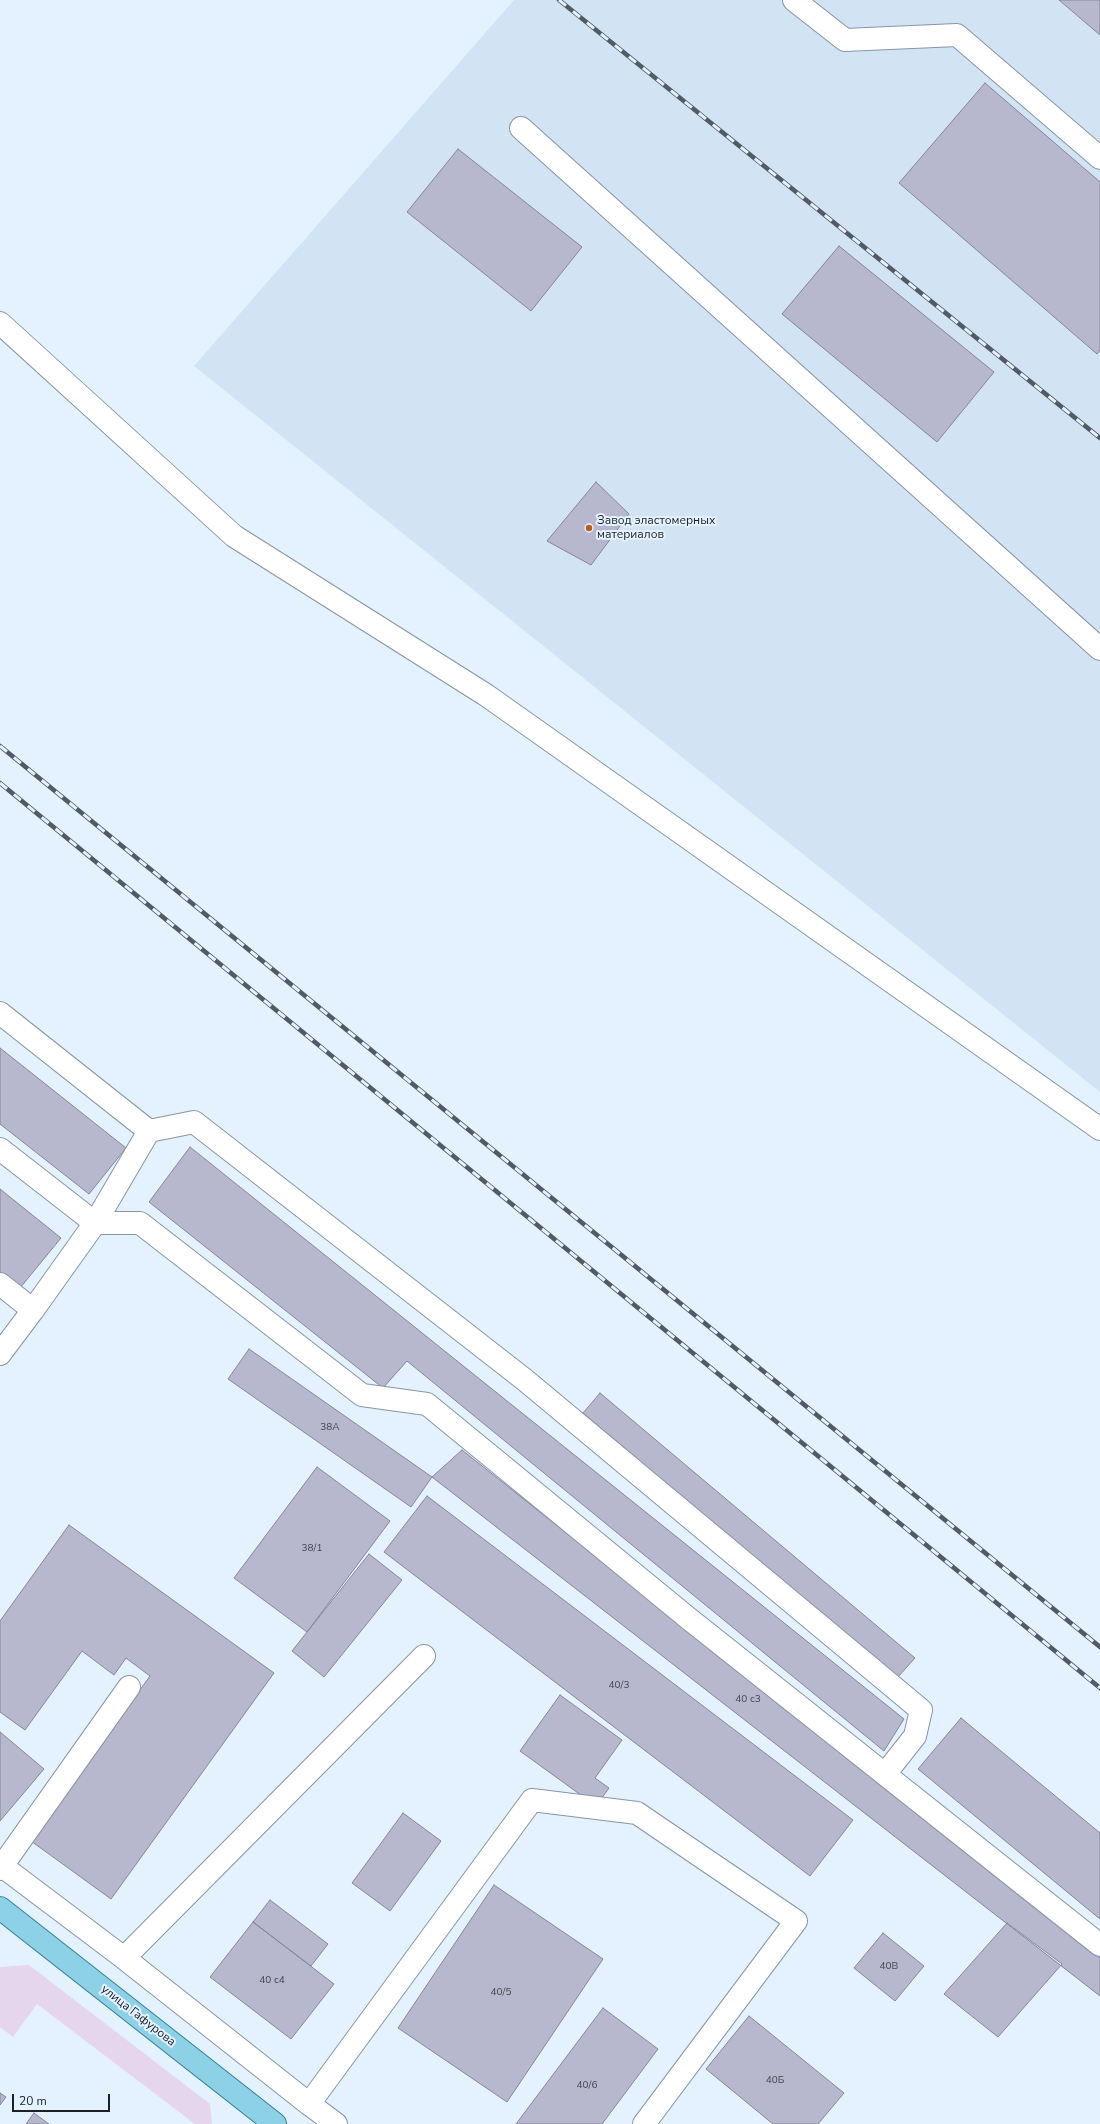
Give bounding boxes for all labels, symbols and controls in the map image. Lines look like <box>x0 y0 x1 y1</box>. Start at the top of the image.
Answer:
place label: Завод эластомерных материалов <box>597 514 715 542</box>
marker: Завод эластомерных материалов <box>584 523 594 533</box>
house number: 38А <box>320 1422 340 1434</box>
house number: 38/1 <box>302 1543 322 1555</box>
house number: 40/3 <box>609 1680 629 1692</box>
house number: 40 с3 <box>735 1694 761 1706</box>
house number: 40В <box>880 1961 898 1973</box>
house number: 40 с4 <box>259 1975 285 1987</box>
street label: улица Гафурова <box>98 1982 178 2050</box>
house number: 40/5 <box>491 1987 511 1999</box>
house number: 40Б <box>766 2075 784 2087</box>
house number: 40/6 <box>577 2080 597 2092</box>
scale bar <box>14 2086 112 2112</box>
text: 20 m <box>19 2093 47 2109</box>

